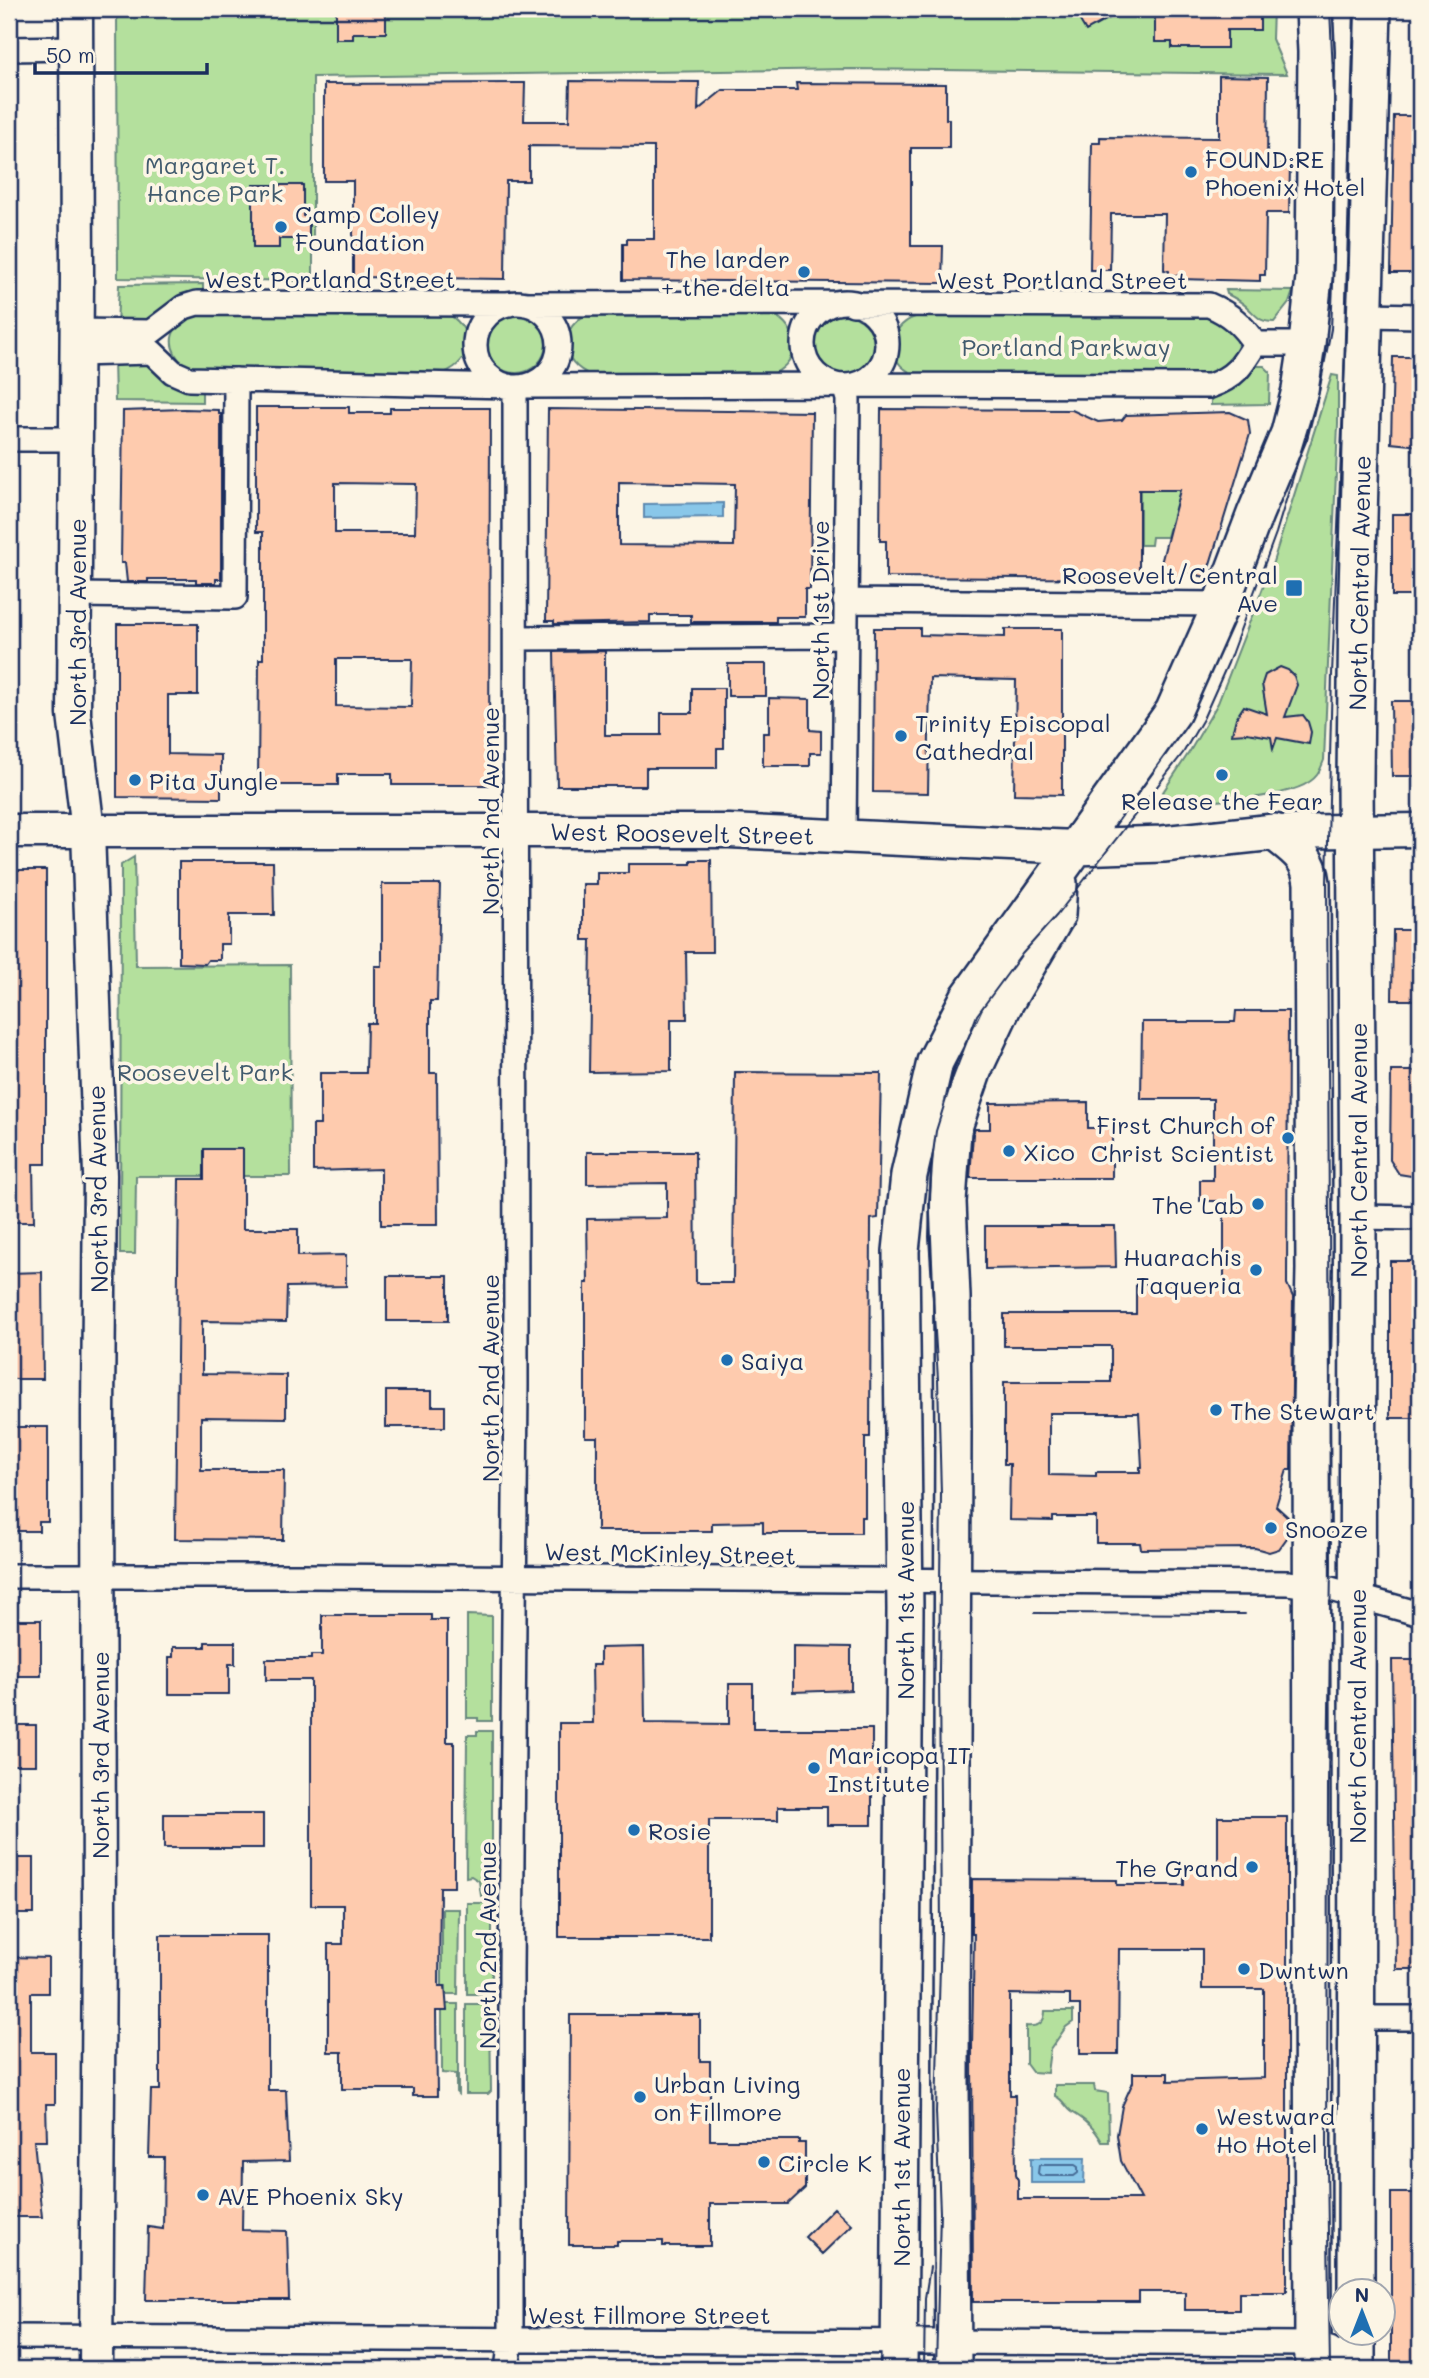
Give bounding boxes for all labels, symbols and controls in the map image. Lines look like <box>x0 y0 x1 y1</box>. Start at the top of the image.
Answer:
scale bar <box>35 32 206 76</box>
text: 50 m <box>46 41 95 68</box>
place label: FOUND:RE Phoenix Hotel <box>1205 143 1366 202</box>
park label: Margaret T. Hance Park <box>145 149 285 208</box>
marker: FOUND:RE Phoenix Hotel <box>1183 164 1199 180</box>
place label: Camp Colley Foundation <box>295 198 440 257</box>
marker: Camp Colley Foundation <box>273 219 289 235</box>
place label: The larder + the delta <box>661 243 790 302</box>
street label: West Portland Street <box>205 263 455 294</box>
marker: The larder + the delta <box>796 264 812 280</box>
street label: West Portland Street <box>937 264 1187 295</box>
park label: Portland Parkway <box>961 331 1171 362</box>
street label: North Central Avenue <box>1341 455 1377 711</box>
street label: North 3rd Avenue <box>61 518 92 726</box>
street label: North 1st Drive <box>804 520 835 700</box>
place label: Roosevelt/Central Ave <box>1062 559 1278 618</box>
marker: Roosevelt/Central Ave <box>1284 578 1304 598</box>
street label: North 2nd Avenue <box>474 707 505 915</box>
place label: Trinity Episcopal Cathedral <box>915 707 1111 766</box>
marker: Trinity Episcopal Cathedral <box>893 728 909 744</box>
place label: Pita Jungle <box>149 765 279 796</box>
marker: Release the Fear <box>1214 767 1230 783</box>
marker: Pita Jungle <box>127 772 143 788</box>
place label: Release the Fear <box>1121 785 1323 816</box>
street label: West Roosevelt Street <box>550 815 814 851</box>
street label: North Central Avenue <box>1342 1022 1373 1278</box>
park label: Roosevelt Park <box>117 1056 293 1087</box>
street label: North 3rd Avenue <box>80 1085 114 1293</box>
place label: First Church of Christ Scientist <box>1091 1109 1275 1168</box>
marker: First Church of Christ Scientist <box>1280 1130 1296 1146</box>
place label: Xico <box>1023 1136 1075 1167</box>
marker: Xico <box>1001 1143 1017 1159</box>
place label: The Lab <box>1152 1189 1244 1220</box>
marker: The Lab <box>1250 1196 1266 1212</box>
place label: Huarachis Taqueria <box>1123 1241 1242 1300</box>
marker: Huarachis Taqueria <box>1248 1262 1264 1278</box>
street label: North 2nd Avenue <box>474 1274 505 1482</box>
place label: Saiya <box>741 1345 804 1376</box>
marker: Saiya <box>719 1352 735 1368</box>
place label: The Stewart <box>1230 1395 1375 1426</box>
marker: The Stewart <box>1208 1402 1224 1418</box>
street label: North 1st Avenue <box>889 1500 920 1700</box>
place label: Snooze <box>1285 1513 1368 1544</box>
marker: Snooze <box>1263 1520 1279 1536</box>
street label: West McKinley Street <box>544 1535 796 1571</box>
street label: North Central Avenue <box>1341 1588 1372 1844</box>
street label: North 3rd Avenue <box>84 1651 115 1859</box>
place label: Maricopa IT Institute <box>828 1739 971 1798</box>
marker: Maricopa IT Institute <box>806 1760 822 1776</box>
place label: Rosie <box>648 1815 711 1846</box>
marker: Rosie <box>626 1822 642 1838</box>
street label: North 2nd Avenue <box>471 1841 502 2049</box>
place label: The Grand <box>1115 1852 1238 1883</box>
marker: The Grand <box>1244 1859 1260 1875</box>
place label: Dwntwn <box>1258 1954 1349 1985</box>
marker: Dwntwn <box>1236 1961 1252 1977</box>
street label: North 1st Avenue <box>885 2067 916 2267</box>
place label: Urban Living on Fillmore <box>654 2068 801 2127</box>
marker: Urban Living on Fillmore <box>632 2089 648 2105</box>
place label: Westward Ho Hotel <box>1216 2100 1335 2159</box>
marker: Westward Ho Hotel <box>1194 2121 1210 2137</box>
place label: Circle K <box>778 2147 872 2178</box>
marker: Circle K <box>756 2154 772 2170</box>
place label: AVE Phoenix Sky <box>217 2180 403 2211</box>
marker: AVE Phoenix Sky <box>195 2187 211 2203</box>
north arrow <box>1328 2276 1398 2346</box>
text: N <box>1355 2282 1369 2307</box>
street label: West Fillmore Street <box>528 2299 770 2330</box>

